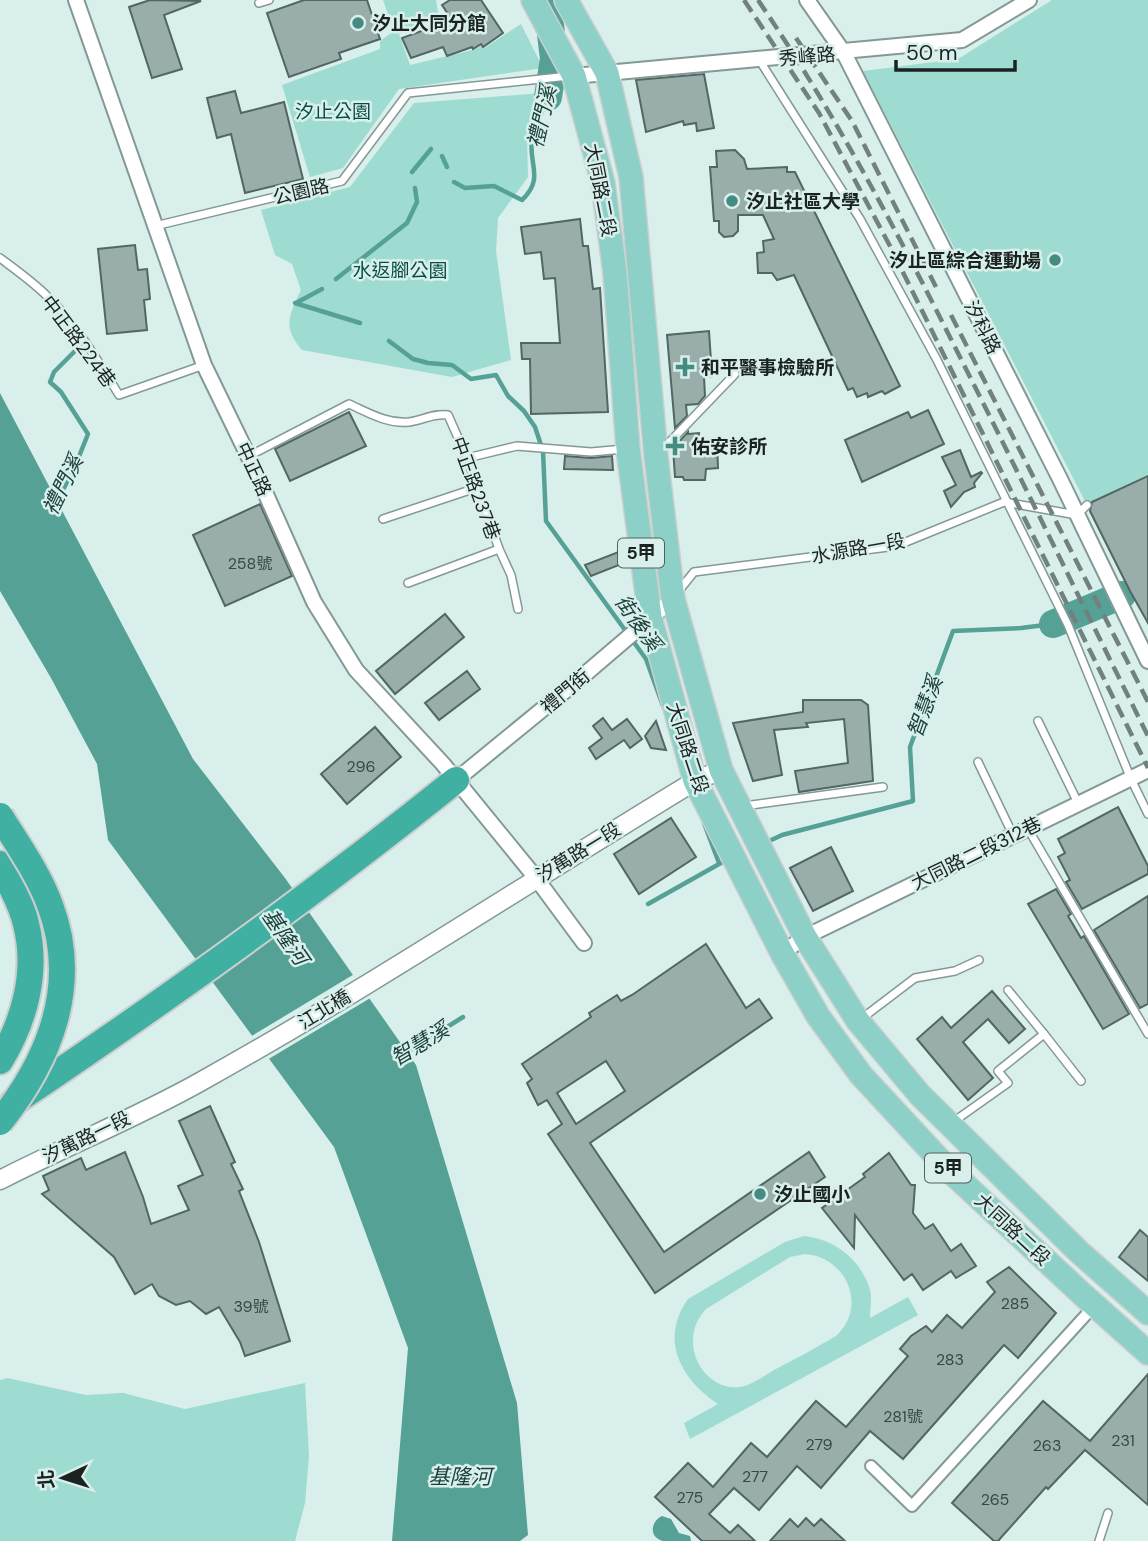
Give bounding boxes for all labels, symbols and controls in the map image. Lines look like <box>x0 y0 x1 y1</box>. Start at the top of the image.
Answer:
place label: 汐止大同分館 <box>372 11 486 36</box>
marker: 汐止大同分館 <box>350 15 366 31</box>
scale bar <box>896 28 1015 72</box>
text: 50 m <box>906 39 957 67</box>
street label: 秀峰路 <box>778 42 837 71</box>
water label: 禮門溪 <box>521 80 563 151</box>
park label: 汐止公園 <box>295 99 371 124</box>
street label: 大同路二段 <box>579 141 622 239</box>
street label: 公園路 <box>271 173 332 210</box>
place label: 汐止社區大學 <box>746 189 860 214</box>
marker: 汐止社區大學 <box>724 193 740 209</box>
place label: 汐止區綜合運動場 <box>889 248 1041 273</box>
marker: 汐止區綜合運動場 <box>1047 252 1063 268</box>
park label: 水返腳公園 <box>352 258 448 283</box>
street label: 中正路224巷 <box>36 290 121 392</box>
street label: 汐科路 <box>958 296 1007 358</box>
place label: 和平醫事檢驗所 <box>701 355 834 380</box>
marker: 和平醫事檢驗所 <box>675 357 695 377</box>
street label: 中正路237巷 <box>445 433 506 543</box>
place label: 佑安診所 <box>691 434 767 459</box>
marker: 佑安診所 <box>665 436 685 456</box>
street label: 中正路 <box>230 438 277 500</box>
water label: 禮門溪 <box>37 448 91 519</box>
street label: 水源路一段 <box>809 528 907 569</box>
road number: 5甲 <box>618 538 664 568</box>
house number: 258號 <box>228 553 272 574</box>
water label: 街後溪 <box>608 589 669 659</box>
street label: 禮門街 <box>535 663 595 719</box>
water label: 智慧溪 <box>901 670 950 741</box>
street label: 大同路二段 <box>661 699 714 797</box>
house number: 296 <box>346 756 376 777</box>
street label: 大同路二段312巷 <box>907 811 1045 896</box>
street label: 汐萬路一段 <box>531 817 625 888</box>
water label: 基隆河 <box>255 903 317 974</box>
street label: 江北橋 <box>293 984 355 1035</box>
water label: 智慧溪 <box>386 1014 457 1072</box>
street label: 汐萬路一段 <box>38 1105 134 1170</box>
road number: 5甲 <box>925 1154 971 1182</box>
place label: 汐止國小 <box>774 1182 850 1207</box>
marker: 汐止國小 <box>752 1186 768 1202</box>
street label: 大同路二段 <box>969 1188 1056 1271</box>
house number: 285 <box>1001 1293 1029 1314</box>
house number: 39號 <box>233 1296 269 1317</box>
house number: 283 <box>936 1349 964 1370</box>
house number: 281號 <box>883 1406 923 1427</box>
house number: 231 <box>1111 1430 1135 1451</box>
house number: 279 <box>805 1434 833 1455</box>
house number: 263 <box>1033 1435 1061 1456</box>
north arrow <box>28 1443 98 1513</box>
water label: 基隆河 <box>429 1463 495 1491</box>
house number: 277 <box>742 1466 768 1487</box>
text: 北 <box>33 1469 60 1490</box>
house number: 275 <box>677 1487 703 1508</box>
house number: 265 <box>981 1489 1009 1510</box>

